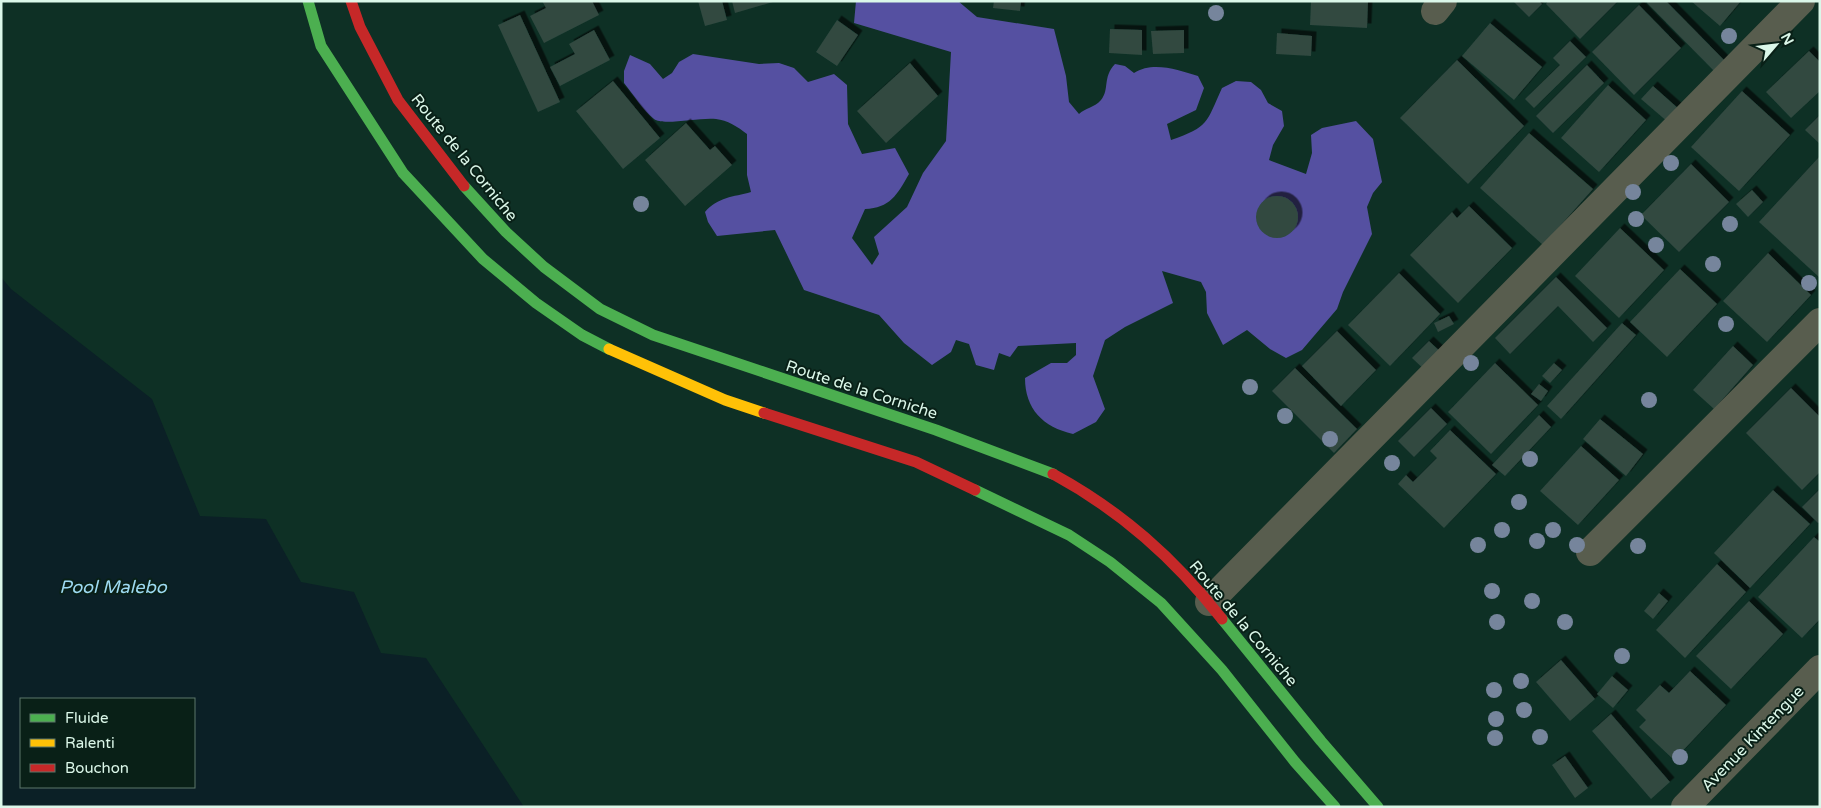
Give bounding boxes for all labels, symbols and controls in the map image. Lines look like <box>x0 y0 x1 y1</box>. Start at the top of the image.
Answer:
north arrow <box>1751 20 1801 70</box>
text: N <box>1777 30 1797 48</box>
street label: Route de la Corniche <box>407 90 522 225</box>
street label: Route de la Corniche <box>783 356 940 424</box>
street label: Route de la Corniche <box>1185 557 1302 691</box>
water label: Pool Malebo <box>59 576 168 598</box>
street label: Avenue Kintengue <box>1697 682 1808 796</box>
legend <box>20 698 195 788</box>
text: Fluide <box>65 709 109 727</box>
text: Ralenti <box>65 734 115 752</box>
text: Bouchon <box>65 759 129 777</box>

